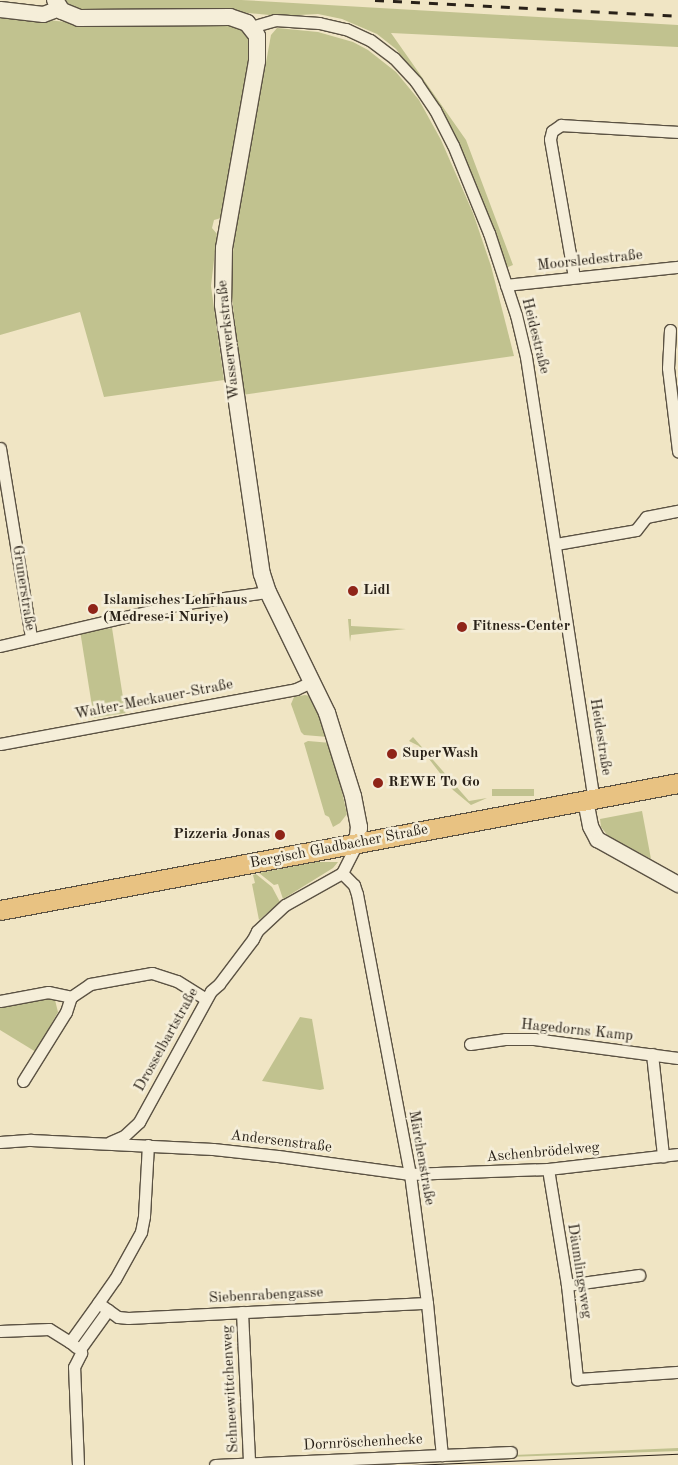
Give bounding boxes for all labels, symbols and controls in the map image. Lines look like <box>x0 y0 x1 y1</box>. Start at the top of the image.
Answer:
street label: Moorsledestraße <box>536 247 644 275</box>
street label: Wasserwerkstraße <box>214 279 244 401</box>
street label: Heidestraße <box>517 296 553 376</box>
street label: Grunerstraße <box>7 544 39 632</box>
place label: Lidl <box>363 582 390 600</box>
marker: Lidl <box>347 585 359 597</box>
place label: Islamisches Lehrhaus (Medrese-i Nuriye) <box>103 591 247 626</box>
marker: Islamisches Lehrhaus (Medrese-i Nuriye) <box>87 603 99 615</box>
place label: Fitness-Center <box>472 618 570 636</box>
marker: Fitness-Center <box>456 621 468 633</box>
street label: Walter-Meckauer-Straße <box>73 676 235 724</box>
street label: Heidestraße <box>585 697 615 777</box>
place label: SuperWash <box>402 745 478 763</box>
marker: SuperWash <box>386 748 398 760</box>
place label: REWE To Go <box>388 774 480 792</box>
marker: REWE To Go <box>372 777 384 789</box>
street label: Bergisch Gladbacher Straße <box>248 821 430 873</box>
place label: Pizzeria Jonas <box>173 826 270 844</box>
marker: Pizzeria Jonas <box>274 829 286 841</box>
street label: Drosselbartstraße <box>131 985 203 1095</box>
street label: Hagedorns Kamp <box>520 1016 634 1046</box>
street label: Märchenstraße <box>404 1109 438 1207</box>
street label: Andersenstraße <box>229 1127 333 1157</box>
street label: Aschenbrödelweg <box>486 1139 600 1167</box>
street label: Däumlingsweg <box>563 1222 595 1320</box>
street label: Siebenrabengasse <box>208 1284 324 1308</box>
street label: Schneewittchenweg <box>219 1325 243 1453</box>
street label: Dornröschenhecke <box>303 1431 423 1455</box>

